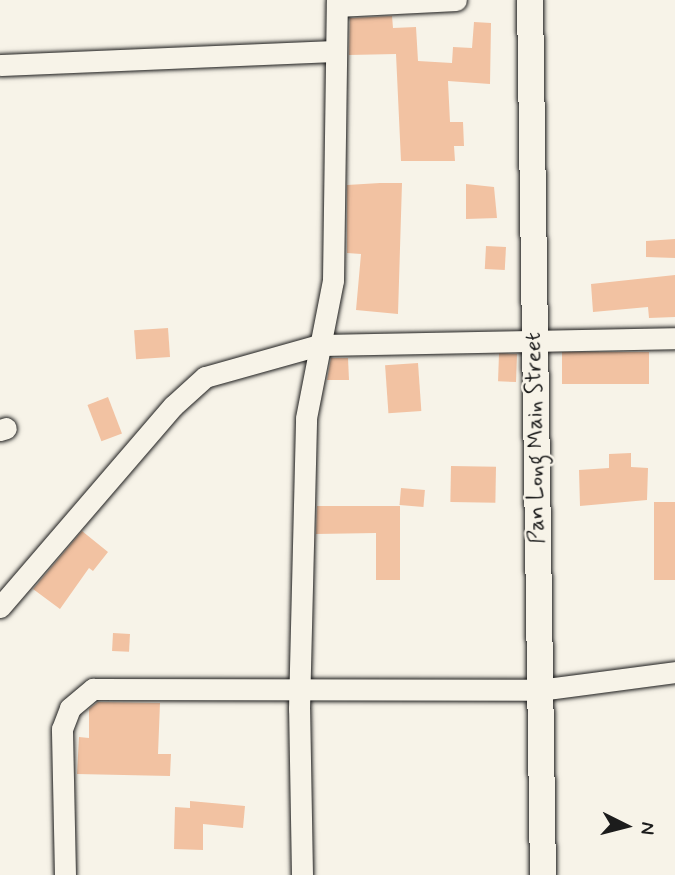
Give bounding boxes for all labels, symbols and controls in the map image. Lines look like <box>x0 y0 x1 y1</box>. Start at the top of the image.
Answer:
street label: Pan Long Main Street <box>520 327 552 549</box>
north arrow <box>591 791 661 861</box>
text: N <box>634 821 660 836</box>

